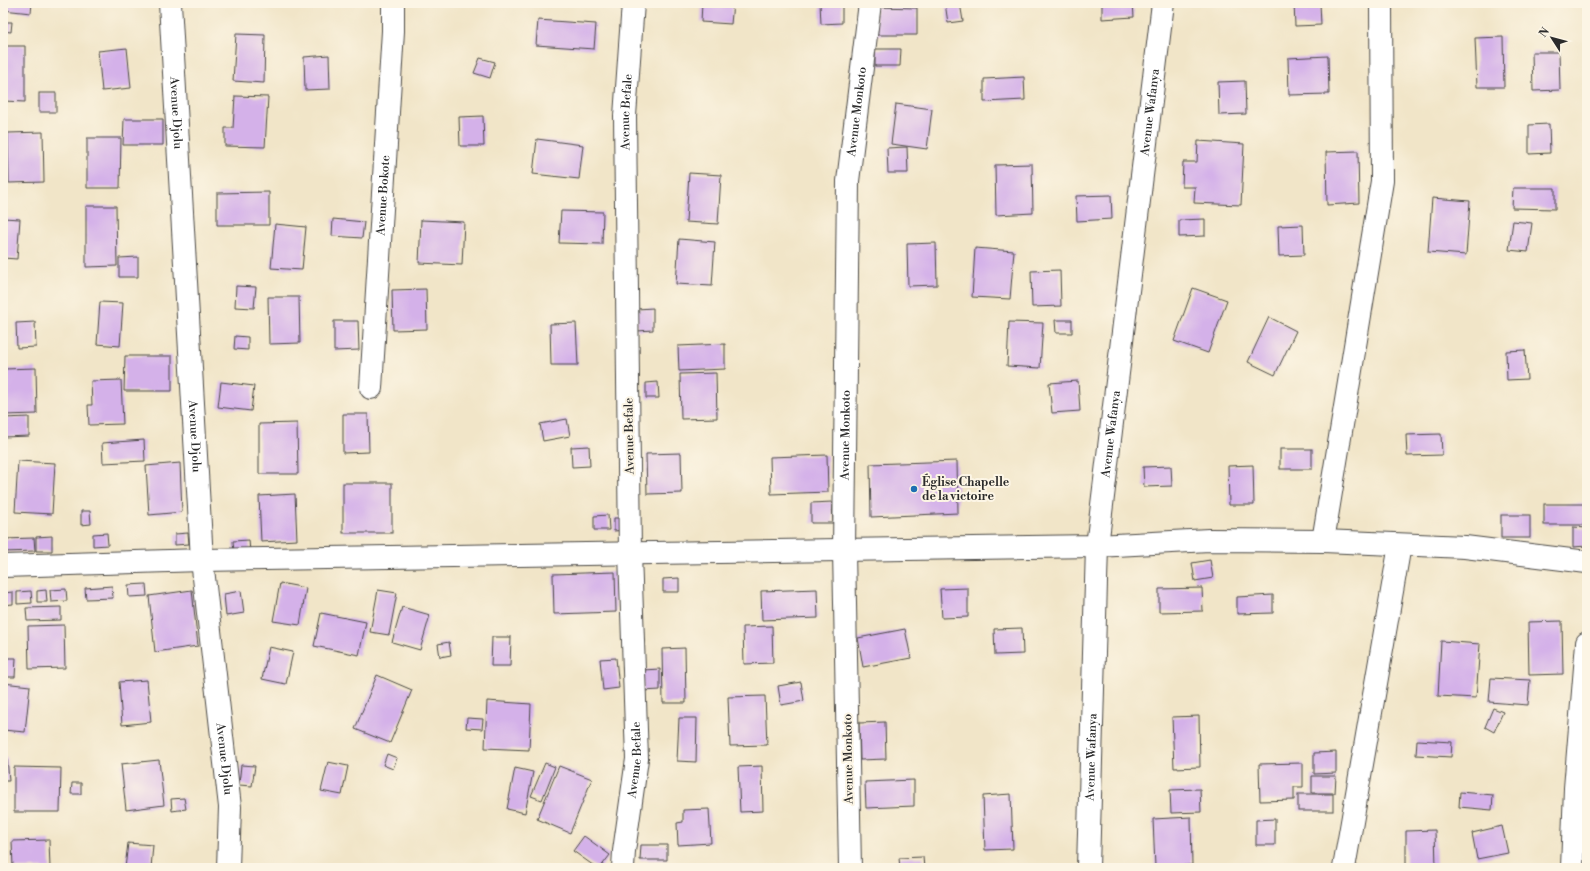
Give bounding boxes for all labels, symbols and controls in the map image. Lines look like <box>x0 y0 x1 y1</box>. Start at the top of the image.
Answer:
north arrow <box>1532 18 1572 58</box>
text: N <box>1536 25 1553 40</box>
street label: Avenue Monkoto <box>844 66 870 158</box>
street label: Avenue Wafanya <box>1137 67 1163 158</box>
street label: Avenue Befale <box>618 73 636 151</box>
street label: Avenue Djolu <box>166 75 185 150</box>
street label: Avenue Bokote <box>373 155 393 237</box>
street label: Avenue Wafanya <box>1098 389 1124 479</box>
street label: Avenue Monkoto <box>838 390 854 481</box>
street label: Avenue Befale <box>621 398 638 475</box>
street label: Avenue Djolu <box>185 399 204 473</box>
place label: Église Chapelle de la victoire <box>922 473 1010 504</box>
marker: Église Chapelle de la victoire <box>909 484 919 494</box>
street label: Avenue Wafanya <box>1083 712 1100 802</box>
street label: Avenue Monkoto <box>840 714 857 805</box>
street label: Avenue Djolu <box>212 721 236 796</box>
street label: Avenue Befale <box>624 721 645 800</box>

